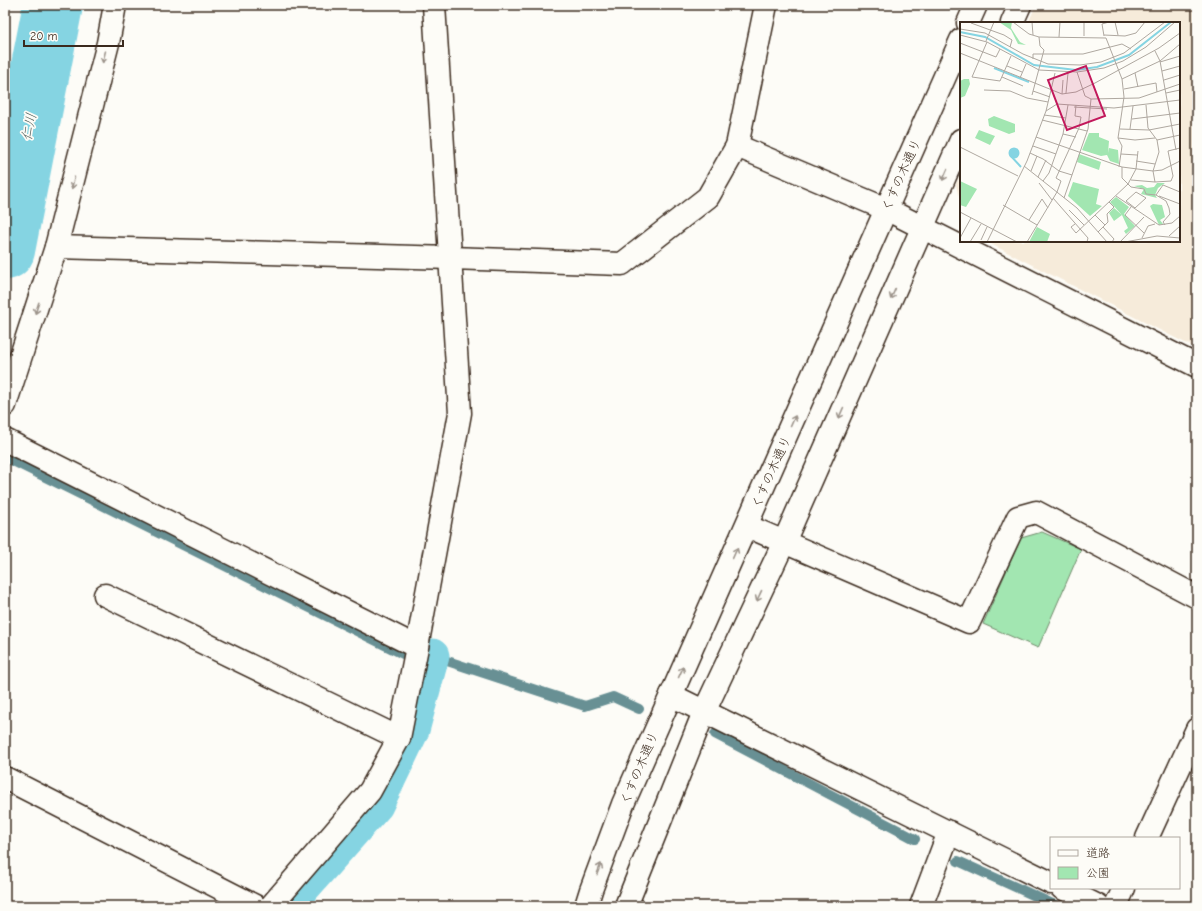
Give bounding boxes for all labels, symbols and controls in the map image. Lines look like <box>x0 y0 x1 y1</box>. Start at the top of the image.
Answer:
scale bar <box>24 22 123 48</box>
inset map <box>960 22 1180 242</box>
text: 20 m <box>30 29 58 43</box>
one-way arrow <box>100 50 108 63</box>
water label: 仁川 <box>18 112 40 142</box>
street label: くすの木通り <box>878 136 924 214</box>
one-way arrow <box>941 169 949 181</box>
one-way arrow <box>68 176 76 189</box>
one-way arrow <box>889 288 896 300</box>
one-way arrow <box>32 301 40 313</box>
one-way arrow <box>836 407 844 419</box>
one-way arrow <box>790 416 797 428</box>
street label: くすの木通り <box>748 433 794 511</box>
one-way arrow <box>732 548 739 560</box>
one-way arrow <box>755 590 762 602</box>
one-way arrow <box>678 666 685 678</box>
street label: くすの木通り <box>617 729 661 807</box>
legend <box>1050 837 1180 889</box>
text: 道路 <box>1086 846 1110 860</box>
one-way arrow <box>595 864 603 876</box>
text: 公園 <box>1086 866 1110 880</box>

